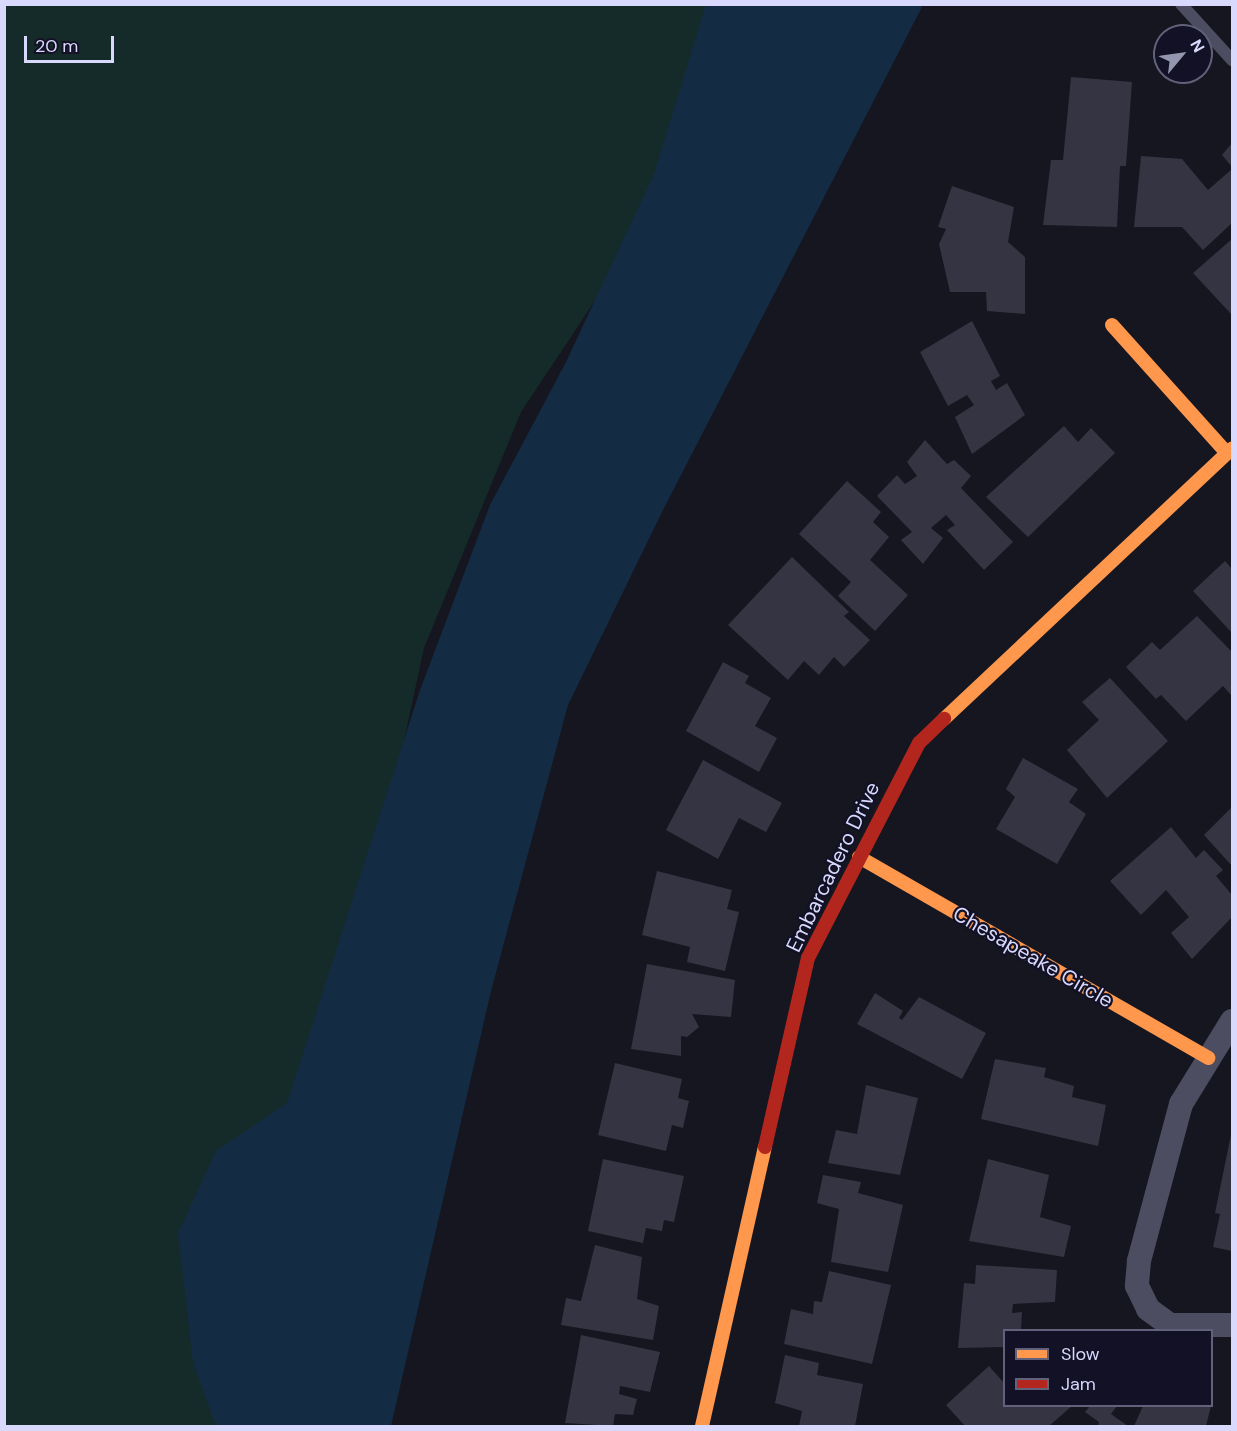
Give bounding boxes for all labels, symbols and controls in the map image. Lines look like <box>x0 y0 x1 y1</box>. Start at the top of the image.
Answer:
scale bar <box>27 24 117 62</box>
north arrow <box>1153 24 1213 84</box>
text: 20 m <box>35 34 78 58</box>
text: N <box>1185 36 1209 56</box>
street label: Embarcadero Drive <box>781 778 885 956</box>
street label: Chesapeake Circle <box>948 901 1118 1013</box>
legend <box>1003 1329 1213 1407</box>
text: Slow <box>1061 1342 1100 1366</box>
text: Jam <box>1061 1372 1096 1396</box>

